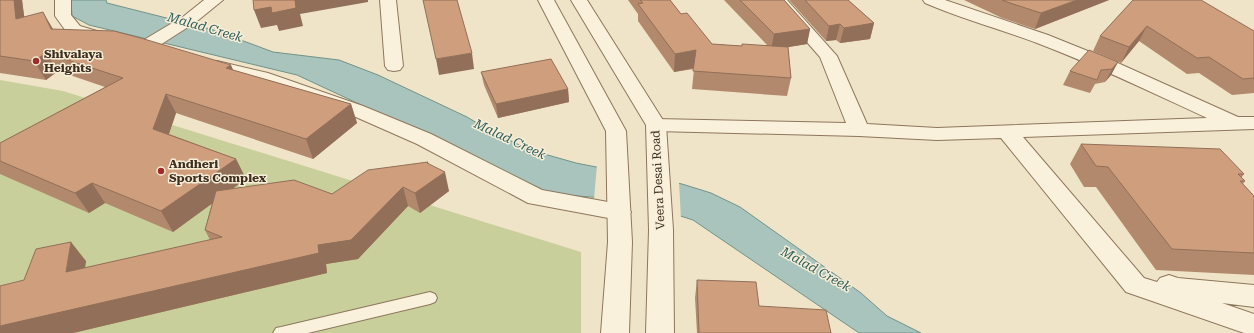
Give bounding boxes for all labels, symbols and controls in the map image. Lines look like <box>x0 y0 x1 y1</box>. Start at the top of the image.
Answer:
water label: Malad Creek <box>165 9 245 45</box>
place label: Shivalaya Heights <box>44 47 102 75</box>
marker: Shivalaya Heights <box>31 56 41 66</box>
water label: Malad Creek <box>471 115 549 163</box>
street label: Veera Desai Road <box>648 130 668 230</box>
place label: Andheri Sports Complex <box>169 157 266 185</box>
marker: Andheri Sports Complex <box>156 166 166 176</box>
water label: Malad Creek <box>778 243 854 295</box>

